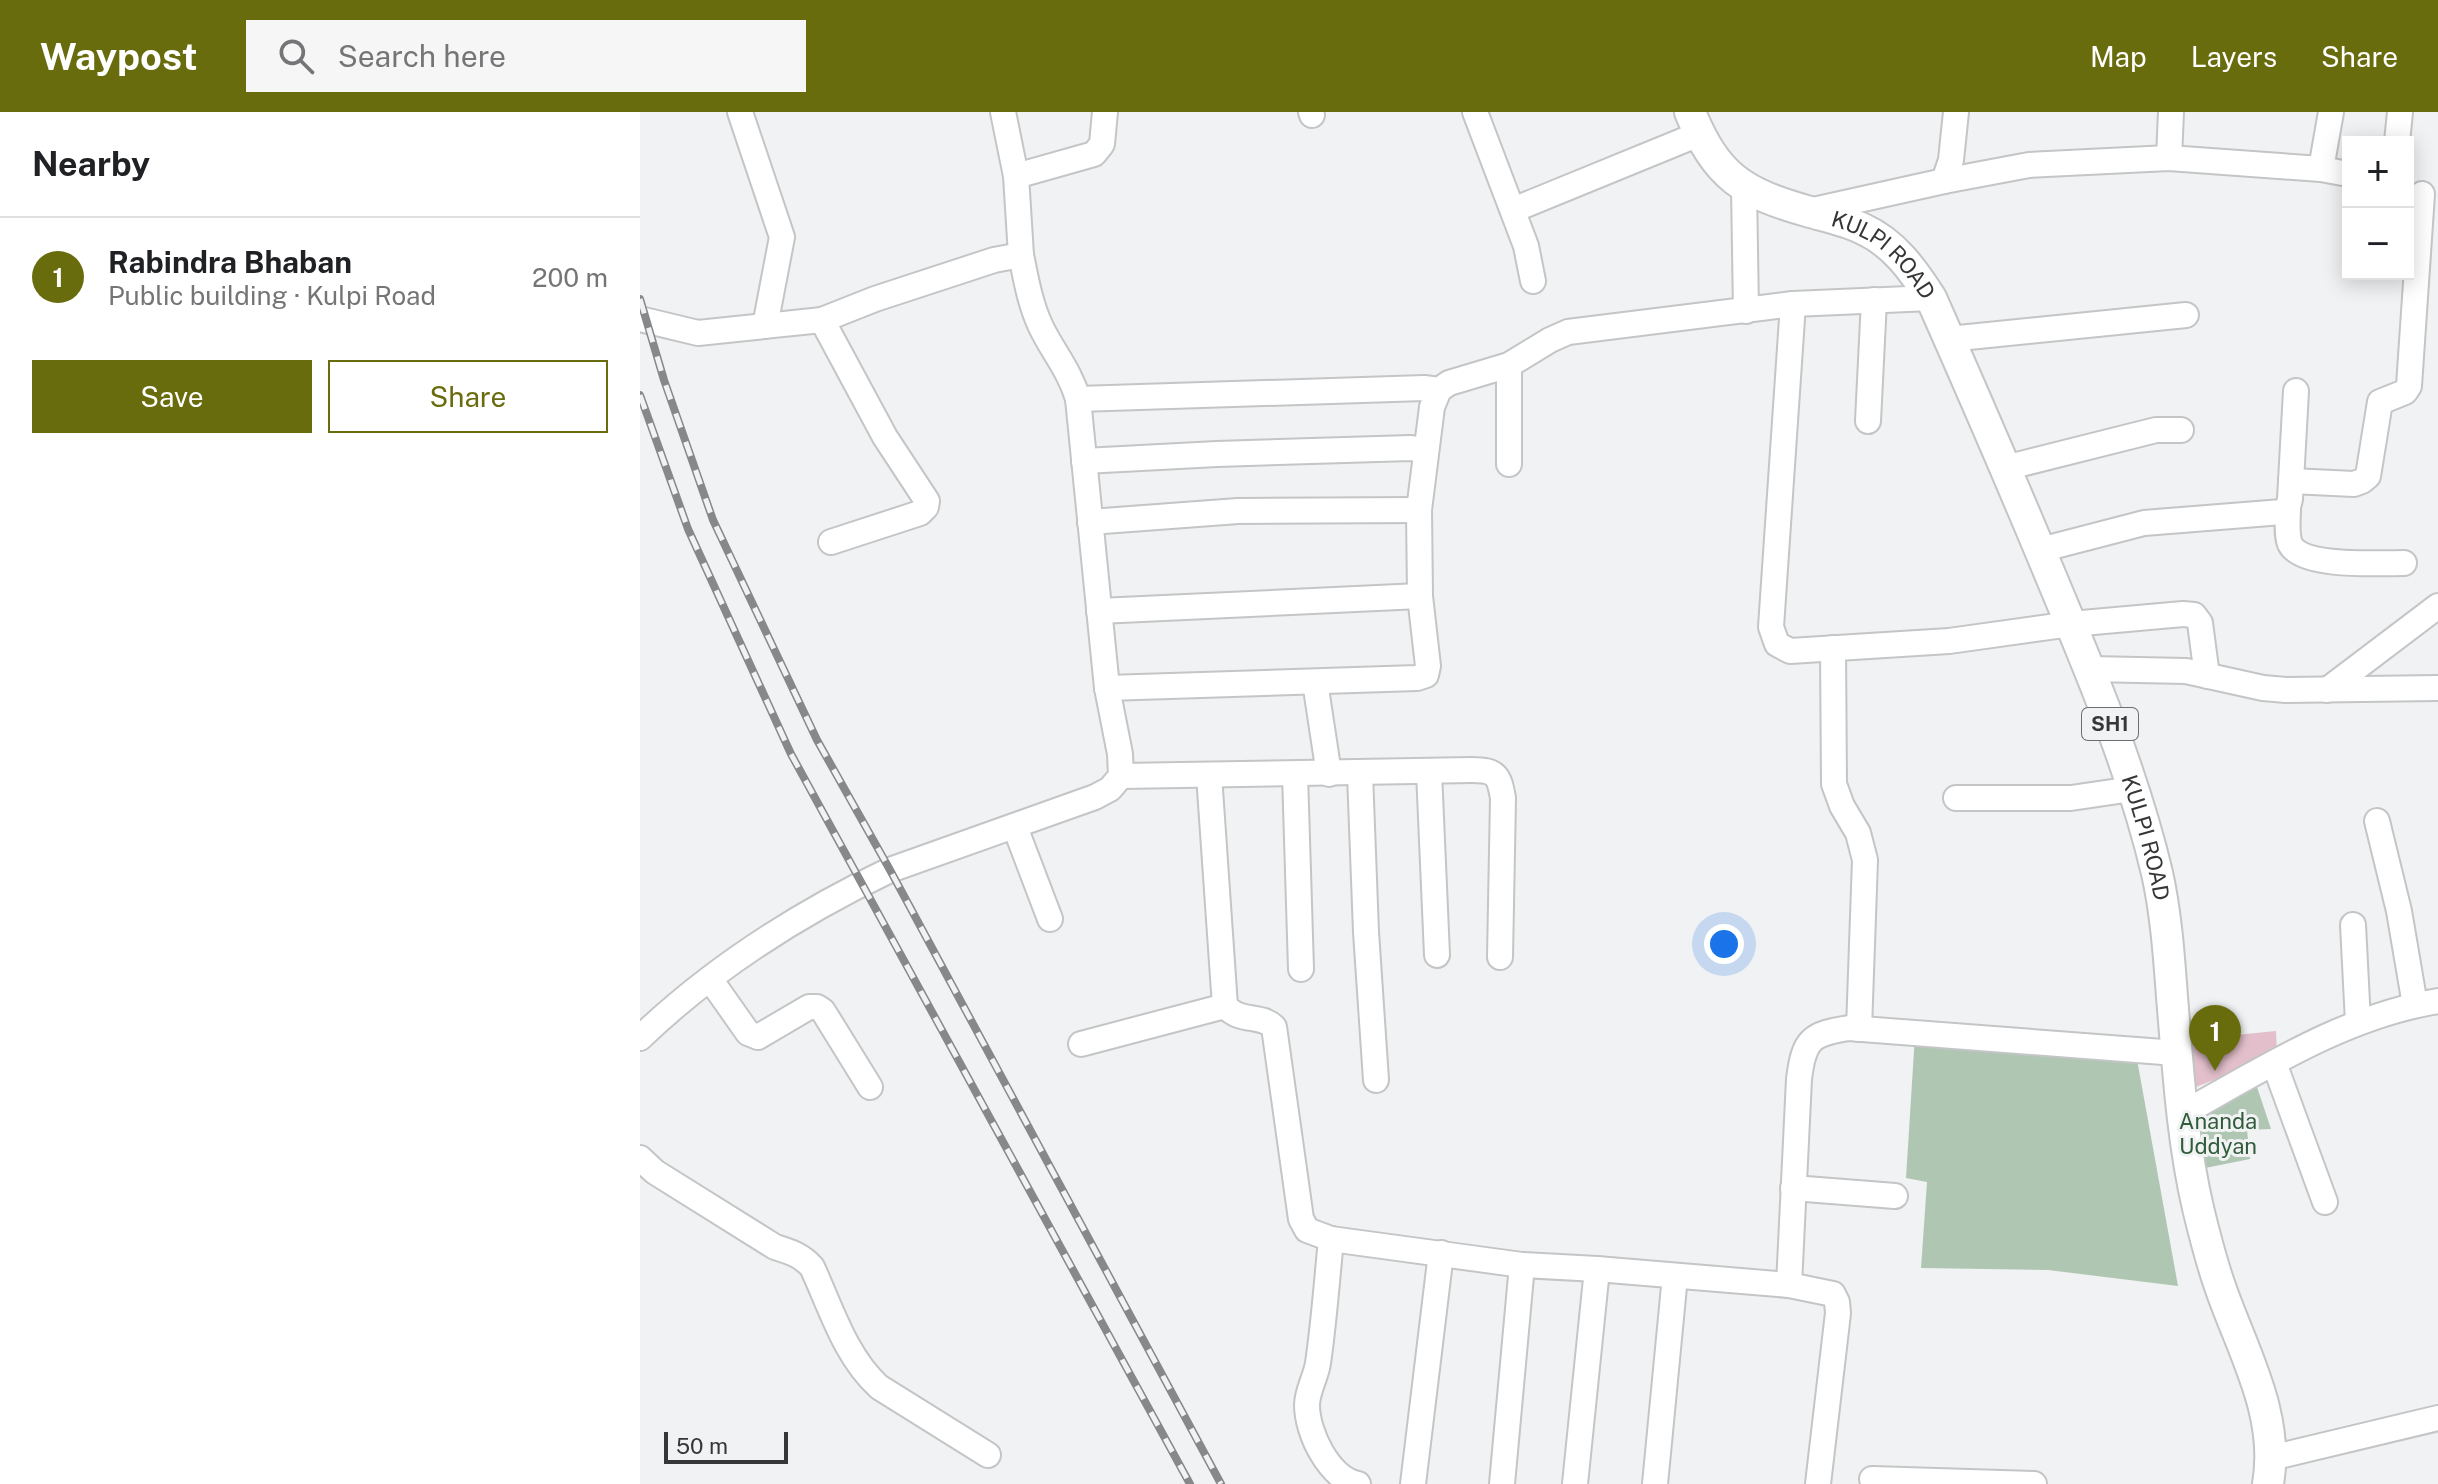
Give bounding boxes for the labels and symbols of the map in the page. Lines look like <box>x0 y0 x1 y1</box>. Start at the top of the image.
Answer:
street label: KULPI ROAD <box>1829 205 1941 304</box>
road number: SH1 <box>2082 708 2138 740</box>
street label: KULPI ROAD <box>2116 771 2175 902</box>
your location <box>1704 924 1744 964</box>
pin: 1 <box>2189 1005 2241 1071</box>
park label: Ananda Uddyan <box>2179 1108 2257 1159</box>
scale bar <box>664 1428 788 1464</box>

